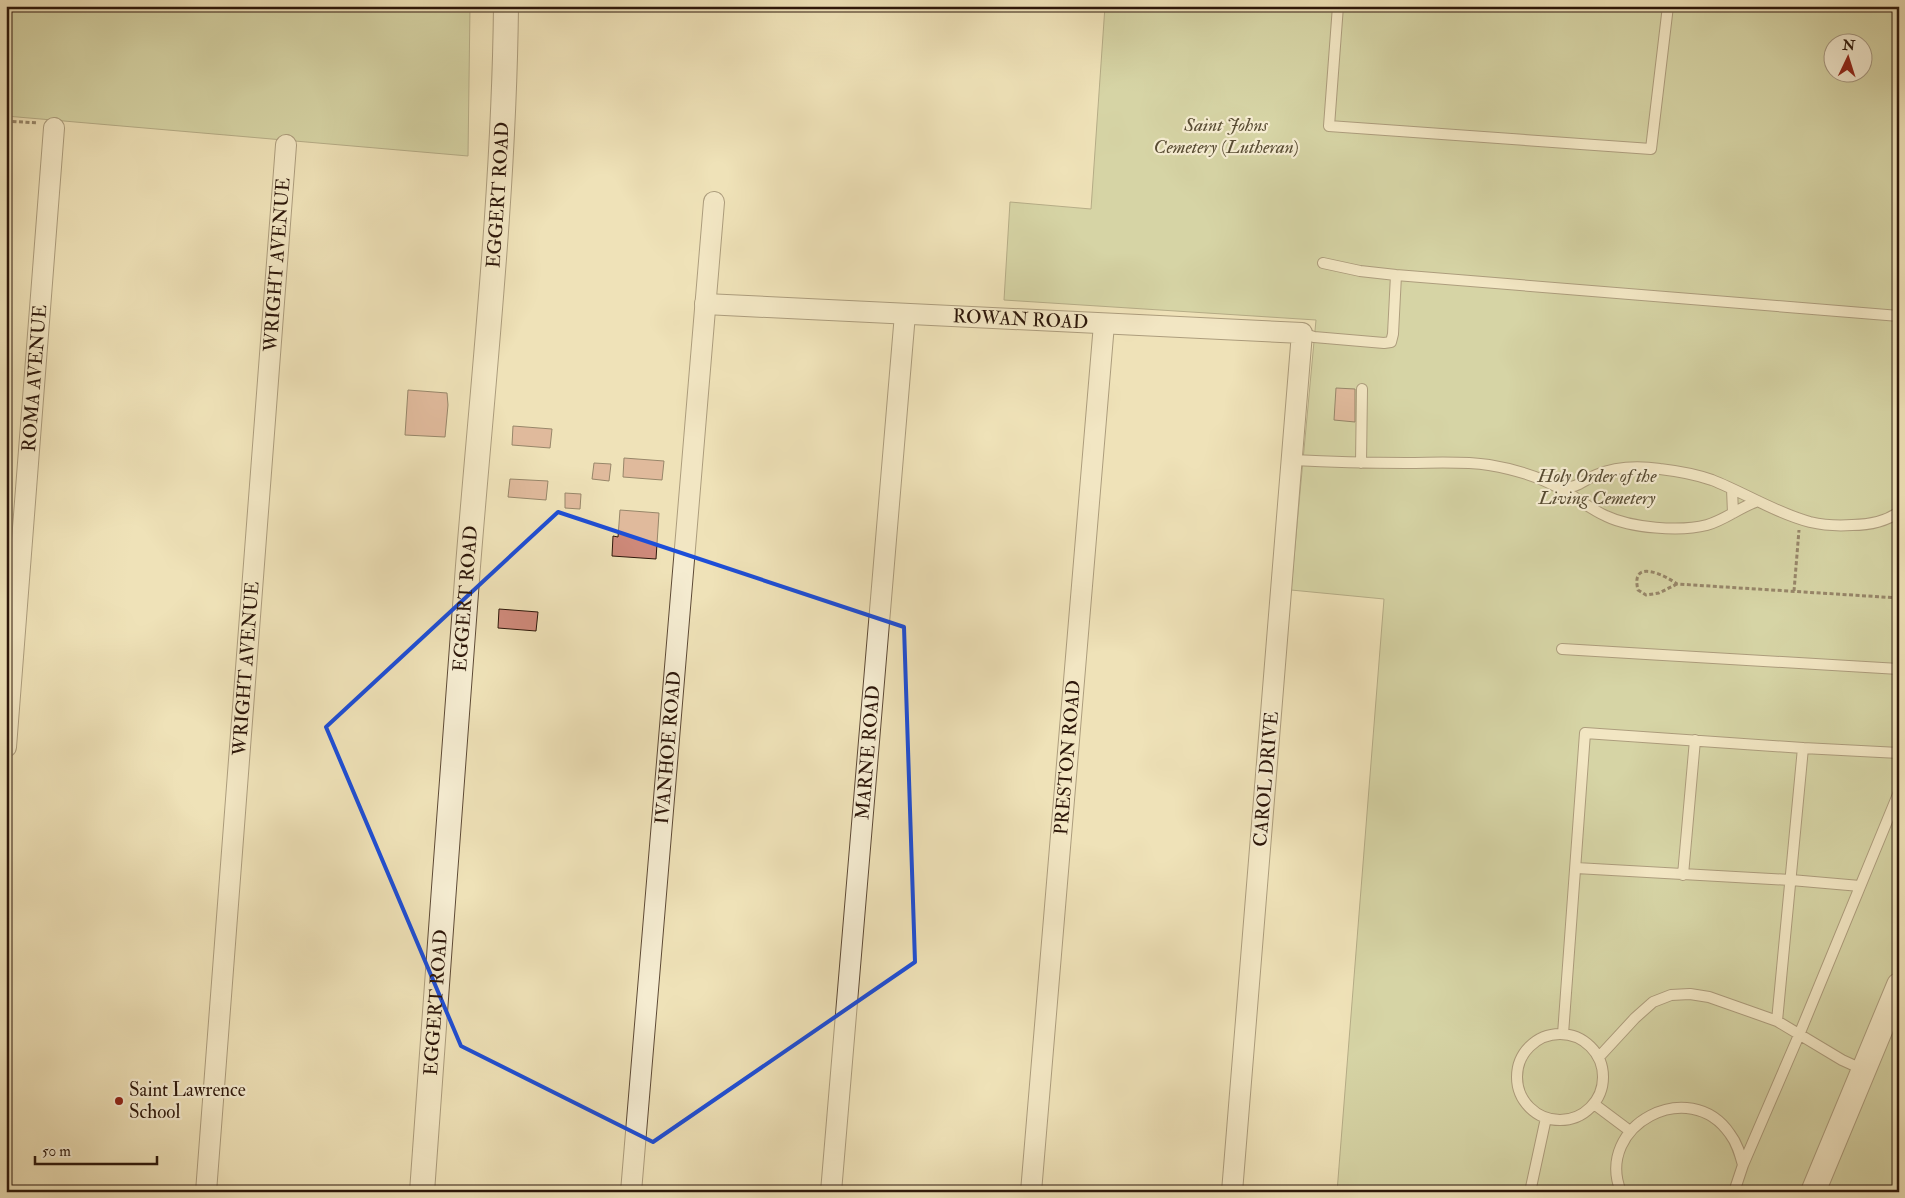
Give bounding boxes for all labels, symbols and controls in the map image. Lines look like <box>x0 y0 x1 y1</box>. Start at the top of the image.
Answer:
north arrow <box>1822 32 1872 82</box>
text: N <box>1841 37 1856 54</box>
park label: Saint Johns Cemetery (Lutheran) <box>1154 113 1299 159</box>
street label: EGGERT ROAD <box>481 121 515 269</box>
street label: WRIGHT AVENUE <box>258 176 296 354</box>
street label: ROMA AVENUE <box>17 303 52 453</box>
street label: ROWAN ROAD <box>952 304 1089 335</box>
park label: Holy Order of the Living Cemetery <box>1537 464 1657 510</box>
street label: EGGERT ROAD <box>448 525 483 673</box>
street label: WRIGHT AVENUE <box>227 580 265 758</box>
street label: IVANHOE ROAD <box>650 670 687 825</box>
street label: PRESTON ROAD <box>1049 679 1086 836</box>
street label: MARNE ROAD <box>850 684 886 821</box>
street label: CAROL DRIVE <box>1248 710 1284 848</box>
street label: EGGERT ROAD <box>419 928 453 1076</box>
place label: Saint Lawrence School <box>129 1078 246 1124</box>
marker: Saint Lawrence School <box>113 1095 125 1107</box>
scale bar <box>35 1133 158 1165</box>
text: 50 m <box>42 1142 71 1161</box>

